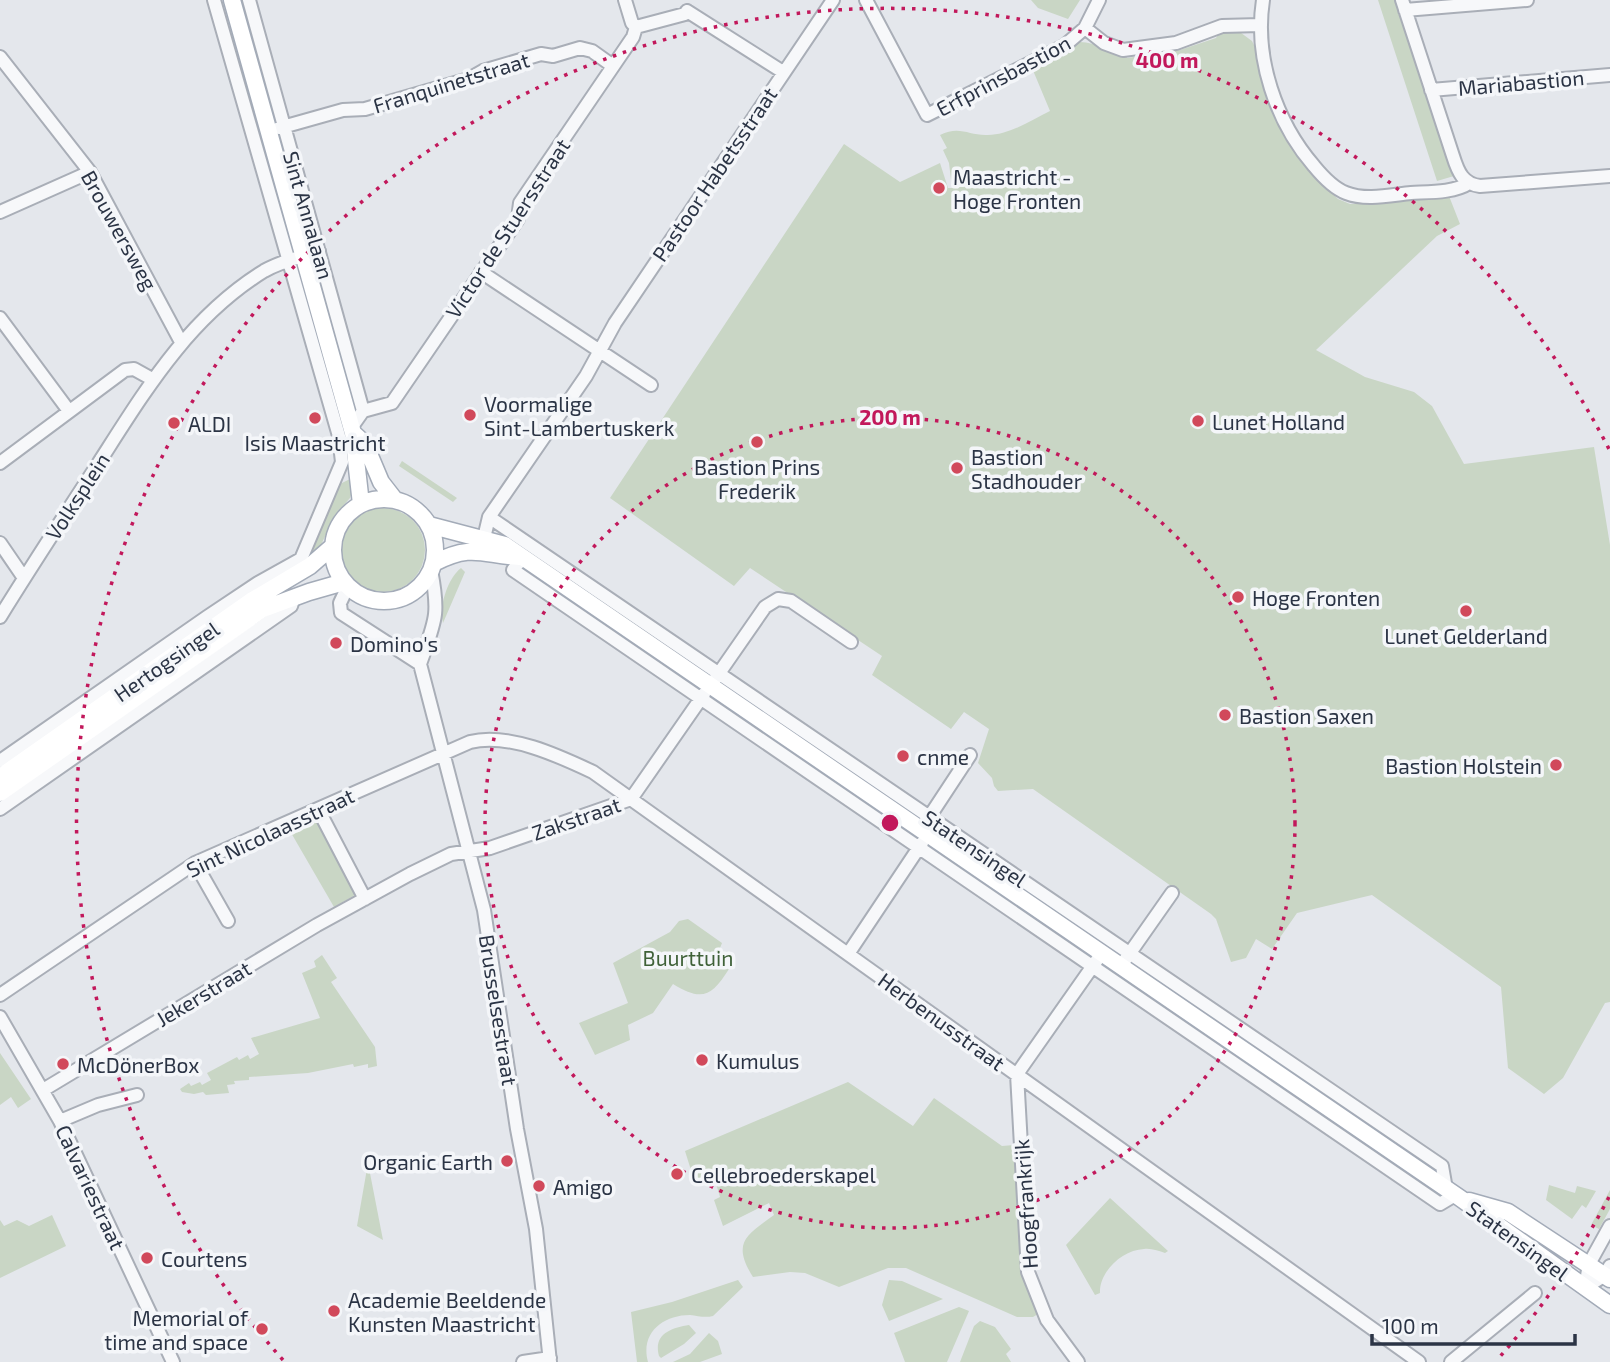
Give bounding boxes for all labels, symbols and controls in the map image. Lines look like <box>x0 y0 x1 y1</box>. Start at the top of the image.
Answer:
street label: Erfprinsbastion <box>932 29 1074 121</box>
street label: Franquinetstraat <box>370 46 532 118</box>
text: 400 m <box>1136 47 1198 72</box>
street label: Mariabastion <box>1457 64 1585 100</box>
street label: Pastoor Habetsstraat <box>646 82 782 266</box>
street label: Victor de Stuersstraat <box>440 134 574 322</box>
street label: Sint Annalaan <box>279 148 339 282</box>
place label: Maastricht - Hoge Fronten <box>953 164 1081 213</box>
street label: Brouwersweg <box>77 166 163 294</box>
marker: Maastricht - Hoge Fronten <box>931 180 947 196</box>
place label: Voormalige Sint-Lambertuskerk <box>484 391 675 440</box>
text: 200 m <box>859 404 921 429</box>
marker: Voormalige Sint-Lambertuskerk <box>462 407 478 423</box>
place label: Lunet Holland <box>1212 409 1345 434</box>
marker: Isis Maastricht <box>307 410 323 426</box>
place label: ALDI <box>188 411 231 436</box>
marker: Lunet Holland <box>1190 413 1206 429</box>
marker: ALDI <box>166 415 182 431</box>
place label: Isis Maastricht <box>245 430 385 455</box>
marker: Bastion Prins Frederik <box>749 434 765 450</box>
place label: Bastion Stadhouder <box>971 444 1083 493</box>
street label: Volksplein <box>40 448 114 544</box>
place label: Bastion Prins Frederik <box>694 454 820 503</box>
marker: Bastion Stadhouder <box>949 460 965 476</box>
place label: Hoge Fronten <box>1252 585 1380 610</box>
marker: Hoge Fronten <box>1230 589 1246 605</box>
marker: Lunet Gelderland <box>1458 603 1474 619</box>
street label: Hertogsingel <box>109 615 224 706</box>
place label: Lunet Gelderland <box>1384 623 1548 648</box>
place label: Domino's <box>350 631 438 656</box>
marker: Domino's <box>328 635 344 651</box>
place label: Bastion Saxen <box>1239 703 1374 728</box>
marker: Bastion Saxen <box>1217 707 1233 723</box>
place label: cnme <box>917 744 969 769</box>
marker: cnme <box>895 748 911 764</box>
place label: Bastion Holstein <box>1385 753 1542 778</box>
marker: Bastion Holstein <box>1548 757 1564 773</box>
street label: Sint Nicolaasstraat <box>182 782 358 882</box>
street label: Zakstraat <box>528 791 624 845</box>
street label: Statensingel <box>918 804 1032 892</box>
centre of rings <box>878 811 902 835</box>
street label: Brusselsestraat <box>475 933 523 1087</box>
park label: Buurttuin <box>643 945 733 970</box>
street label: Jekerstraat <box>151 955 255 1031</box>
street label: Herbenusstraat <box>874 967 1010 1075</box>
place label: Kumulus <box>716 1048 800 1073</box>
place label: McDönerBox <box>77 1052 199 1077</box>
marker: Kumulus <box>694 1052 710 1068</box>
marker: McDönerBox <box>55 1056 71 1072</box>
street label: Calvariestraat <box>51 1121 131 1253</box>
street label: Hoogfrankrijk <box>1008 1138 1043 1270</box>
place label: Organic Earth <box>363 1149 493 1174</box>
marker: Organic Earth <box>499 1153 515 1169</box>
place label: Cellebroederskapel <box>691 1162 876 1187</box>
marker: Cellebroederskapel <box>669 1166 685 1182</box>
place label: Amigo <box>553 1174 613 1199</box>
marker: Amigo <box>531 1178 547 1194</box>
street label: Statensingel <box>1462 1195 1574 1286</box>
place label: Courtens <box>161 1246 247 1271</box>
marker: Courtens <box>139 1250 155 1266</box>
place label: Academie Beeldende Kunsten Maastricht <box>348 1287 546 1336</box>
scale bar <box>1372 1302 1575 1346</box>
marker: Academie Beeldende Kunsten Maastricht <box>326 1303 342 1319</box>
place label: Memorial of time and space <box>104 1305 249 1354</box>
text: 100 m <box>1382 1313 1439 1338</box>
marker: Memorial of time and space <box>254 1321 270 1337</box>

